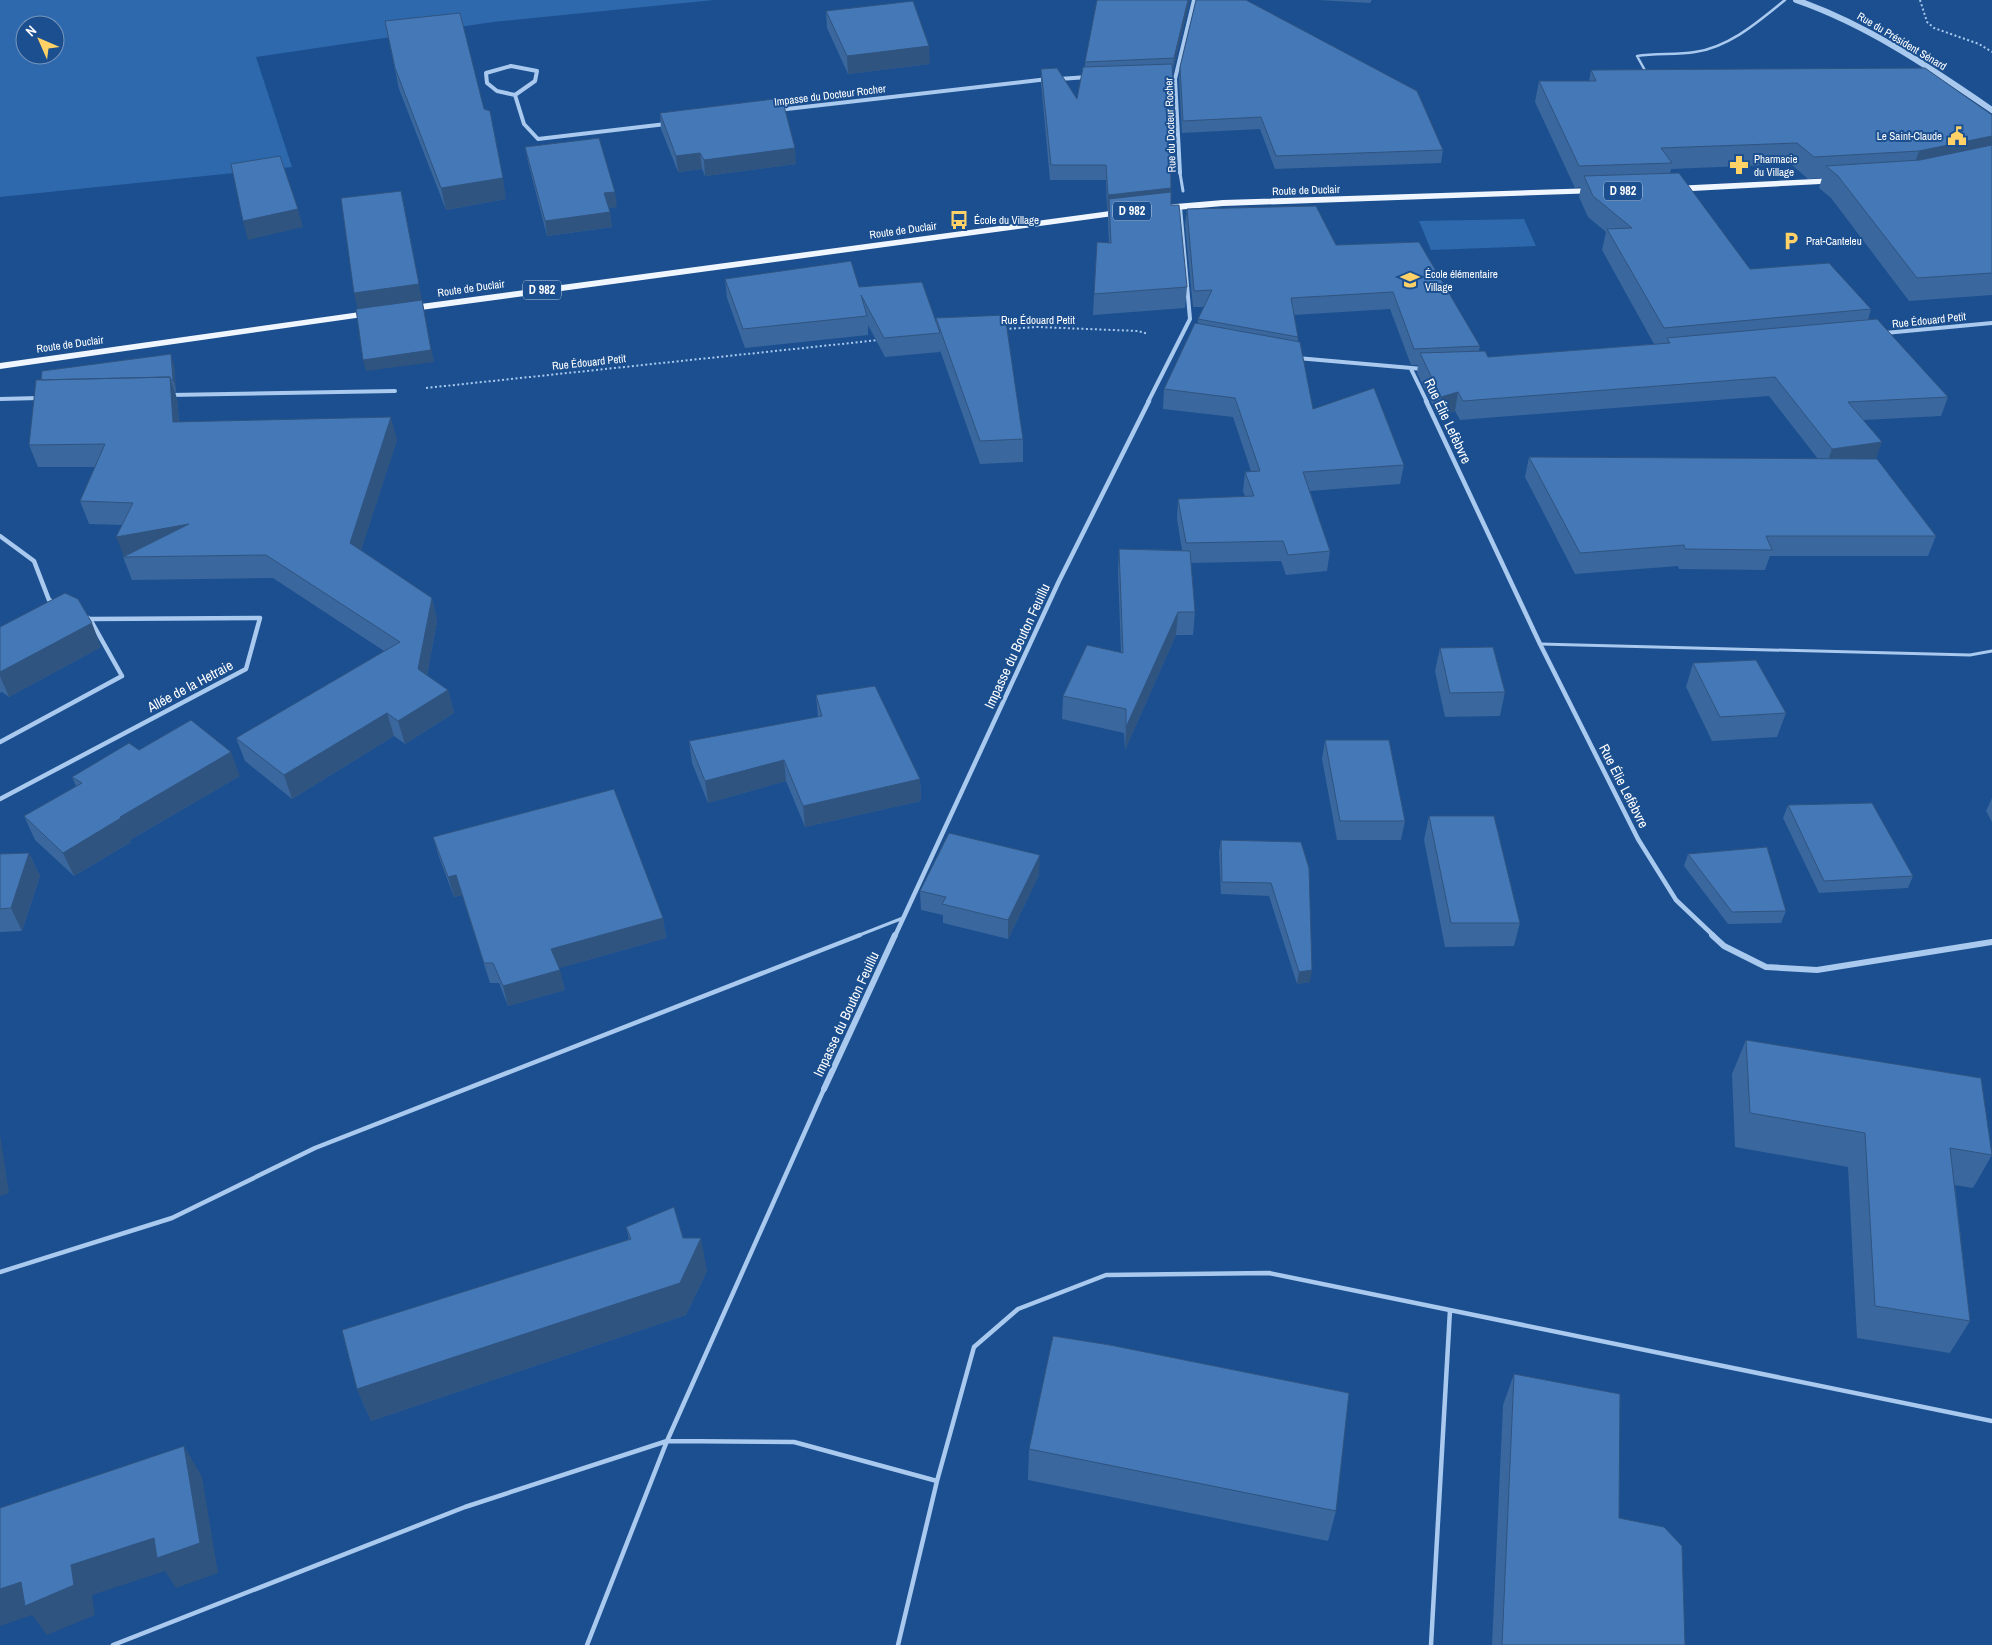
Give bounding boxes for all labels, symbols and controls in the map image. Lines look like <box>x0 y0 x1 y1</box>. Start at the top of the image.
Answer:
street label: Rue du Président Sénard <box>1855 9 1949 73</box>
north arrow <box>15 15 65 65</box>
text: N <box>22 22 40 40</box>
street label: Rue du Docteur Rocher <box>1161 77 1179 173</box>
street label: Impasse du Docteur Rocher <box>773 81 887 109</box>
public building icon: Le Saint-Claude <box>1946 125 1968 147</box>
place label: Le Saint-Claude <box>1877 129 1942 143</box>
place label: Pharmacie du Village <box>1754 152 1798 179</box>
pharmacy icon: Pharmacie du Village <box>1728 154 1750 176</box>
street label: Route de Duclair <box>1272 182 1340 198</box>
road number: D 982 <box>1604 182 1642 200</box>
road number: D 982 <box>1113 202 1151 220</box>
bus stop icon: École du Village <box>948 209 970 231</box>
place label: École du Village <box>974 213 1039 227</box>
street label: Route de Duclair <box>869 218 937 242</box>
parking icon: Prat-Canteleu <box>1780 230 1802 252</box>
place label: Prat-Canteleu <box>1806 234 1862 248</box>
place label: École élémentaire Village <box>1425 267 1498 294</box>
school or university icon: École élémentaire Village <box>1399 269 1421 291</box>
street label: Route de Duclair <box>437 276 505 300</box>
road number: D 982 <box>523 280 561 300</box>
street label: Rue Édouard Petit <box>1891 309 1967 331</box>
street label: Rue Édouard Petit <box>1001 313 1076 327</box>
street label: Route de Duclair <box>36 332 104 356</box>
street label: Rue Édouard Petit <box>551 351 627 373</box>
street label: Rue Élie Lefèbvre <box>1420 376 1476 466</box>
street label: Impasse du Bouton Feuillu <box>980 581 1054 711</box>
street label: Allée de la Hetraie <box>143 656 236 717</box>
street label: Rue Élie Lefèbvre <box>1595 741 1653 831</box>
street label: Impasse du Bouton Feuillu <box>809 949 883 1079</box>

